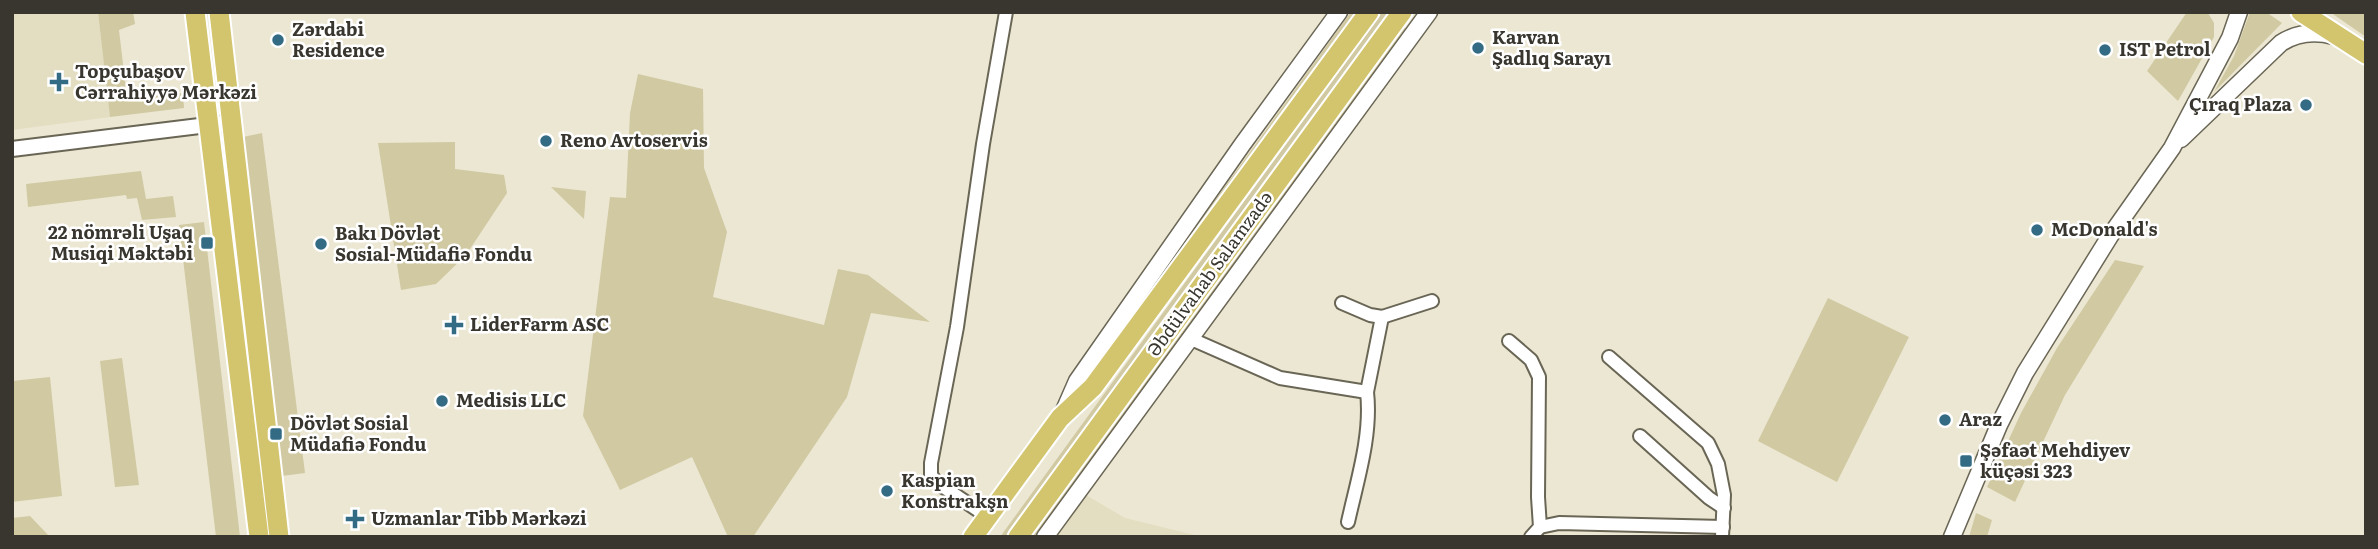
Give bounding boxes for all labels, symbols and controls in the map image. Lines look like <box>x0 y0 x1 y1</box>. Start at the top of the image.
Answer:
place label: Zərdabi Residence <box>292 15 385 63</box>
place label: Karvan Şadlıq Sarayı <box>1492 23 1611 71</box>
marker: Zərdabi Residence <box>270 32 286 48</box>
place label: IST Petrol <box>2119 35 2211 62</box>
marker: Karvan Şadlıq Sarayı <box>1470 40 1486 56</box>
marker: IST Petrol <box>2097 42 2113 58</box>
place label: Topçubaşov Cərrahiyyə Mərkəzi <box>75 57 257 105</box>
marker: Topçubaşov Cərrahiyyə Mərkəzi <box>49 72 69 92</box>
place label: Çıraq Plaza <box>2189 90 2293 117</box>
marker: Çıraq Plaza <box>2298 97 2314 113</box>
place label: Reno Avtoservis <box>560 126 708 153</box>
marker: Reno Avtoservis <box>538 133 554 149</box>
street label: Əbdülvahab Salamzadə <box>1139 185 1278 361</box>
place label: McDonald's <box>2051 215 2157 242</box>
place label: 22 nömrəli Uşaq Musiqi Məktəbi <box>48 218 193 266</box>
place label: Bakı Dövlət Sosial-Müdafiə Fondu <box>335 219 532 267</box>
marker: McDonald's <box>2029 222 2045 238</box>
marker: 22 nömrəli Uşaq Musiqi Məktəbi <box>199 235 215 251</box>
marker: Bakı Dövlət Sosial-Müdafiə Fondu <box>313 236 329 252</box>
place label: LiderFarm ASC <box>470 310 609 337</box>
marker: LiderFarm ASC <box>444 315 464 335</box>
place label: Medisis LLC <box>456 386 566 413</box>
marker: Medisis LLC <box>434 393 450 409</box>
place label: Araz <box>1959 405 2002 432</box>
place label: Dövlət Sosial Müdafiə Fondu <box>290 409 426 457</box>
marker: Araz <box>1937 412 1953 428</box>
marker: Dövlət Sosial Müdafiə Fondu <box>268 426 284 442</box>
place label: Şəfaət Mehdiyev küçəsi 323 <box>1980 436 2131 484</box>
marker: Şəfaət Mehdiyev küçəsi 323 <box>1958 453 1974 469</box>
place label: Kaspian Konstrakşn <box>901 466 1009 514</box>
marker: Kaspian Konstrakşn <box>879 483 895 499</box>
place label: Uzmanlar Tibb Mərkəzi <box>371 504 587 531</box>
marker: Uzmanlar Tibb Mərkəzi <box>345 509 365 529</box>

